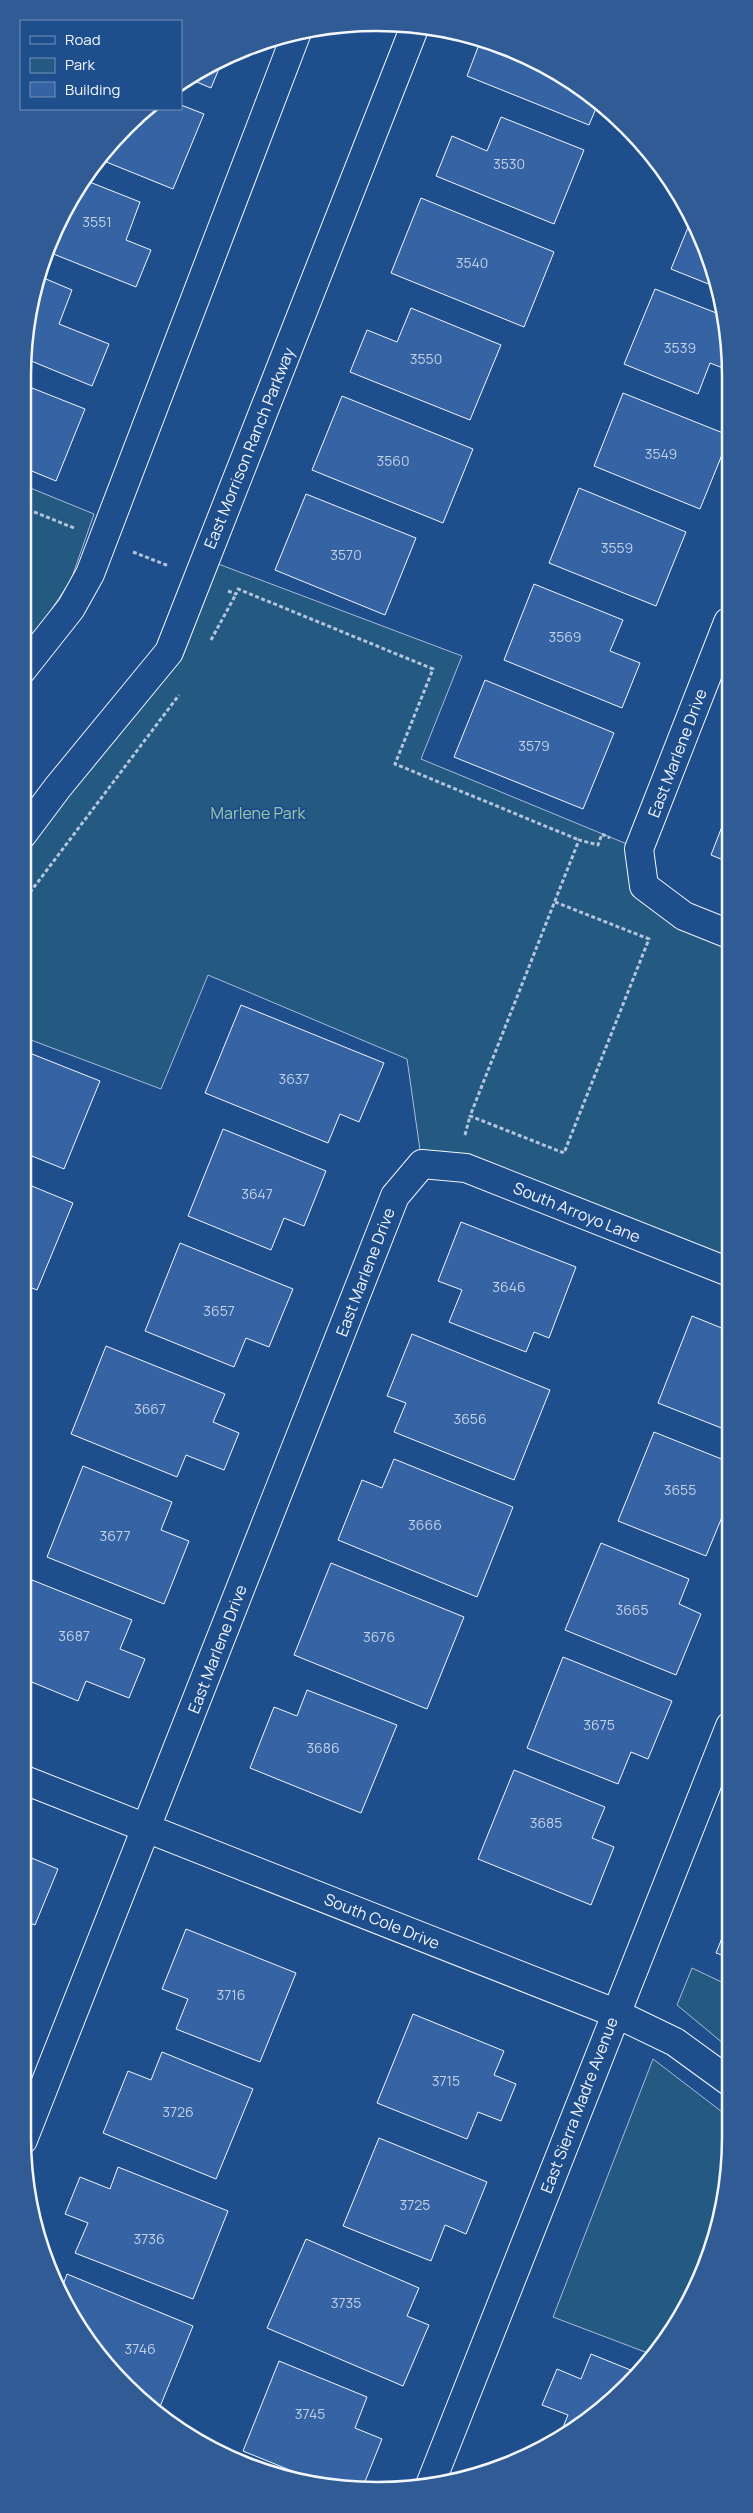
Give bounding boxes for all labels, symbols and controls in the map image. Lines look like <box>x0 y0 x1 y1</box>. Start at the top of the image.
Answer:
legend <box>20 20 182 110</box>
text: Road <box>65 29 101 50</box>
text: Park <box>65 54 95 75</box>
text: Building <box>65 79 120 100</box>
house number: 3530 <box>493 154 525 173</box>
house number: 3551 <box>82 212 112 231</box>
house number: 3540 <box>456 253 488 272</box>
house number: 3539 <box>664 338 696 357</box>
street label: East Morrison Ranch Parkway <box>198 344 300 552</box>
house number: 3550 <box>410 349 442 368</box>
house number: 3549 <box>645 444 677 463</box>
house number: 3560 <box>376 451 410 470</box>
house number: 3559 <box>601 538 633 557</box>
house number: 3570 <box>330 545 362 564</box>
house number: 3569 <box>548 627 582 646</box>
street label: East Marlene Drive <box>642 685 712 821</box>
house number: 3579 <box>518 736 550 755</box>
park label: Marlene Park <box>211 802 306 824</box>
house number: 3637 <box>278 1069 310 1088</box>
street label: South Arroyo Lane <box>510 1176 644 1248</box>
house number: 3647 <box>241 1184 273 1203</box>
street label: East Marlene Drive <box>330 1204 400 1340</box>
house number: 3646 <box>492 1277 526 1296</box>
house number: 3657 <box>203 1301 235 1320</box>
house number: 3667 <box>134 1399 166 1418</box>
house number: 3656 <box>453 1409 487 1428</box>
house number: 3655 <box>664 1480 696 1499</box>
house number: 3666 <box>408 1515 442 1534</box>
house number: 3677 <box>100 1526 130 1545</box>
street label: East Marlene Drive <box>182 1581 252 1717</box>
house number: 3665 <box>615 1600 649 1619</box>
house number: 3687 <box>58 1626 90 1645</box>
house number: 3676 <box>363 1627 395 1646</box>
house number: 3675 <box>583 1715 615 1734</box>
house number: 3686 <box>306 1738 340 1757</box>
house number: 3685 <box>530 1813 562 1832</box>
street label: South Cole Drive <box>321 1888 443 1954</box>
house number: 3716 <box>217 1985 245 2004</box>
street label: East Sierra Madre Avenue <box>535 2014 623 2196</box>
house number: 3715 <box>432 2071 460 2090</box>
house number: 3726 <box>162 2102 194 2121</box>
house number: 3725 <box>400 2195 430 2214</box>
house number: 3736 <box>133 2229 165 2248</box>
house number: 3735 <box>331 2293 361 2312</box>
house number: 3746 <box>124 2339 156 2358</box>
house number: 3745 <box>295 2404 325 2423</box>

